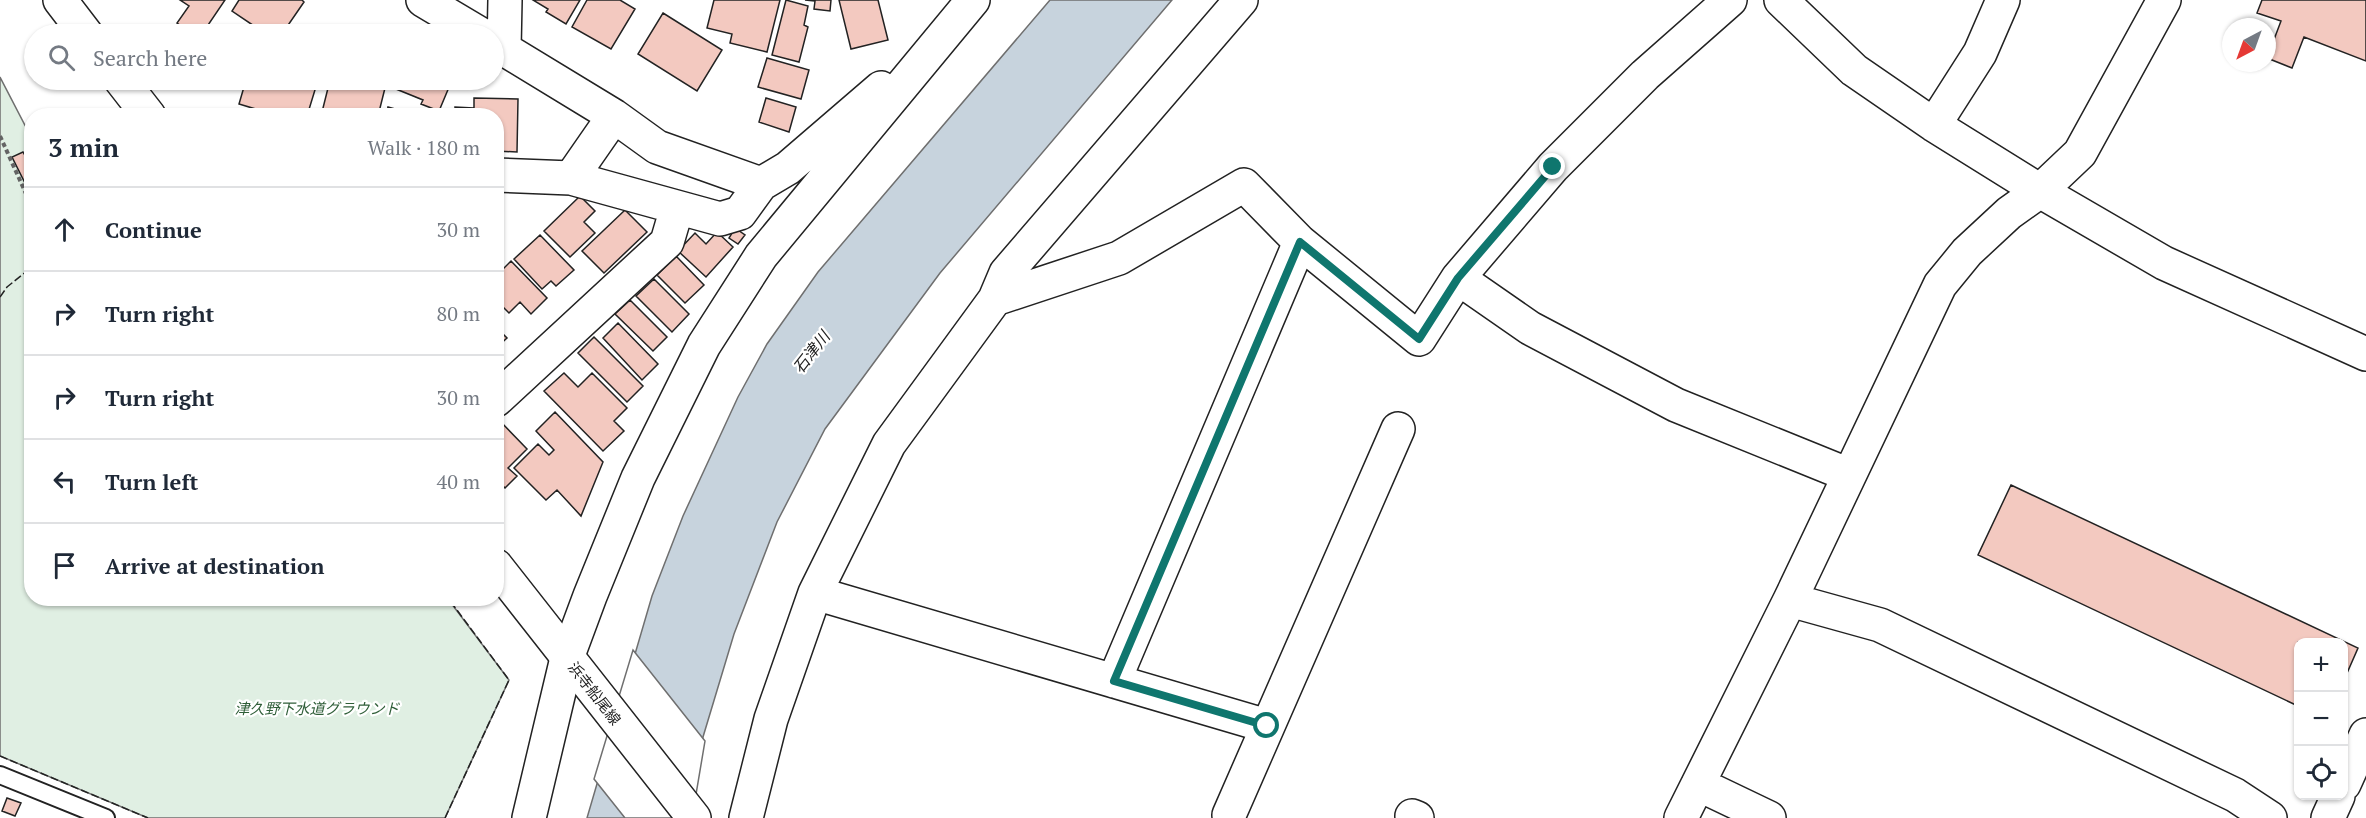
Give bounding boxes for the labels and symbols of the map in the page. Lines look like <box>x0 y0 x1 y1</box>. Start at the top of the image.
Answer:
north arrow <box>2222 18 2276 72</box>
route end <box>1539 153 1565 179</box>
water label: 石津川 <box>788 325 836 378</box>
street label: 浜寺船尾線 <box>564 657 626 729</box>
park label: 津久野下水道グラウンド <box>234 698 400 718</box>
route start <box>1253 712 1279 738</box>

